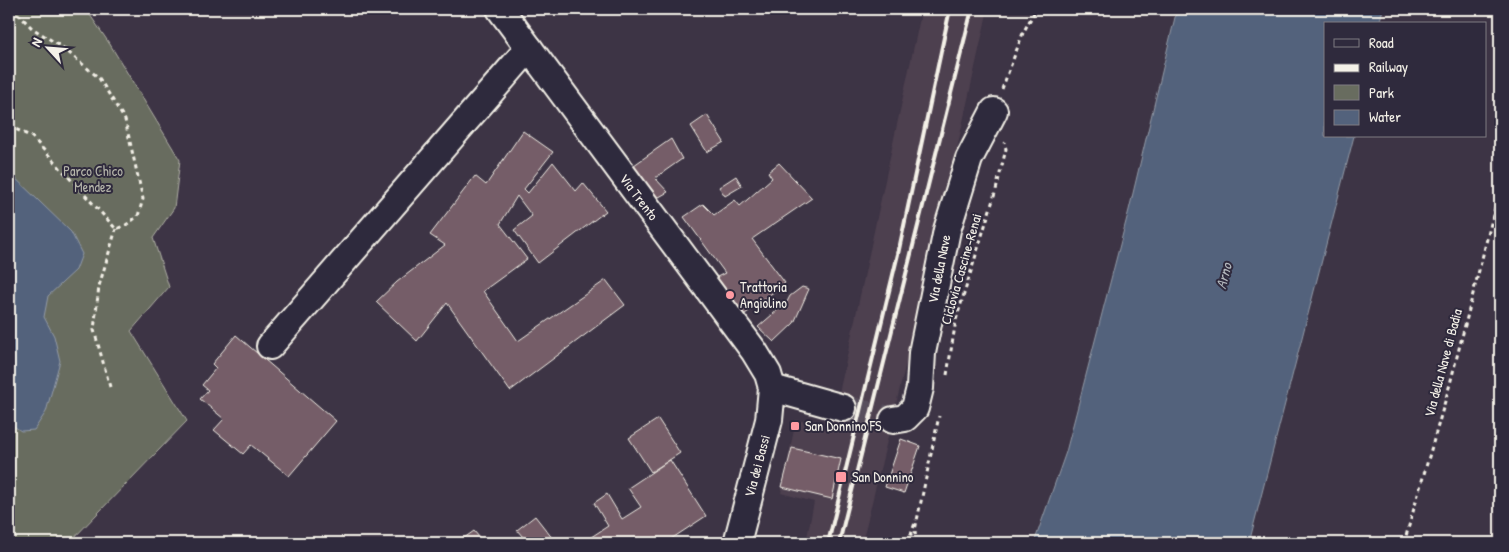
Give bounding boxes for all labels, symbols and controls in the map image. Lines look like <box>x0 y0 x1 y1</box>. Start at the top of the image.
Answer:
north arrow <box>22 22 72 72</box>
legend <box>1324 22 1486 138</box>
text: Road <box>1369 32 1394 53</box>
text: N <box>26 34 46 50</box>
text: Railway <box>1369 56 1408 77</box>
text: Park <box>1369 82 1394 103</box>
text: Water <box>1369 106 1401 127</box>
park label: Parco Chico Mendez <box>63 161 123 196</box>
street label: Via Trento <box>616 169 663 224</box>
street label: Ciclovia Cascine-Renai <box>936 211 985 327</box>
street label: Via della Nave <box>923 233 955 305</box>
water label: Arno <box>1210 260 1237 291</box>
place label: Trattoria Angiolino <box>740 277 787 313</box>
marker: Trattoria Angiolino <box>724 289 736 301</box>
street label: Via della Nave di Badia <box>1419 306 1466 419</box>
place label: San Donnino FS <box>805 416 882 435</box>
marker: San Donnino FS <box>789 420 801 432</box>
street label: Via dei Bassi <box>739 433 774 499</box>
place label: San Donnino <box>852 467 914 486</box>
marker: San Donnino <box>834 470 848 484</box>

